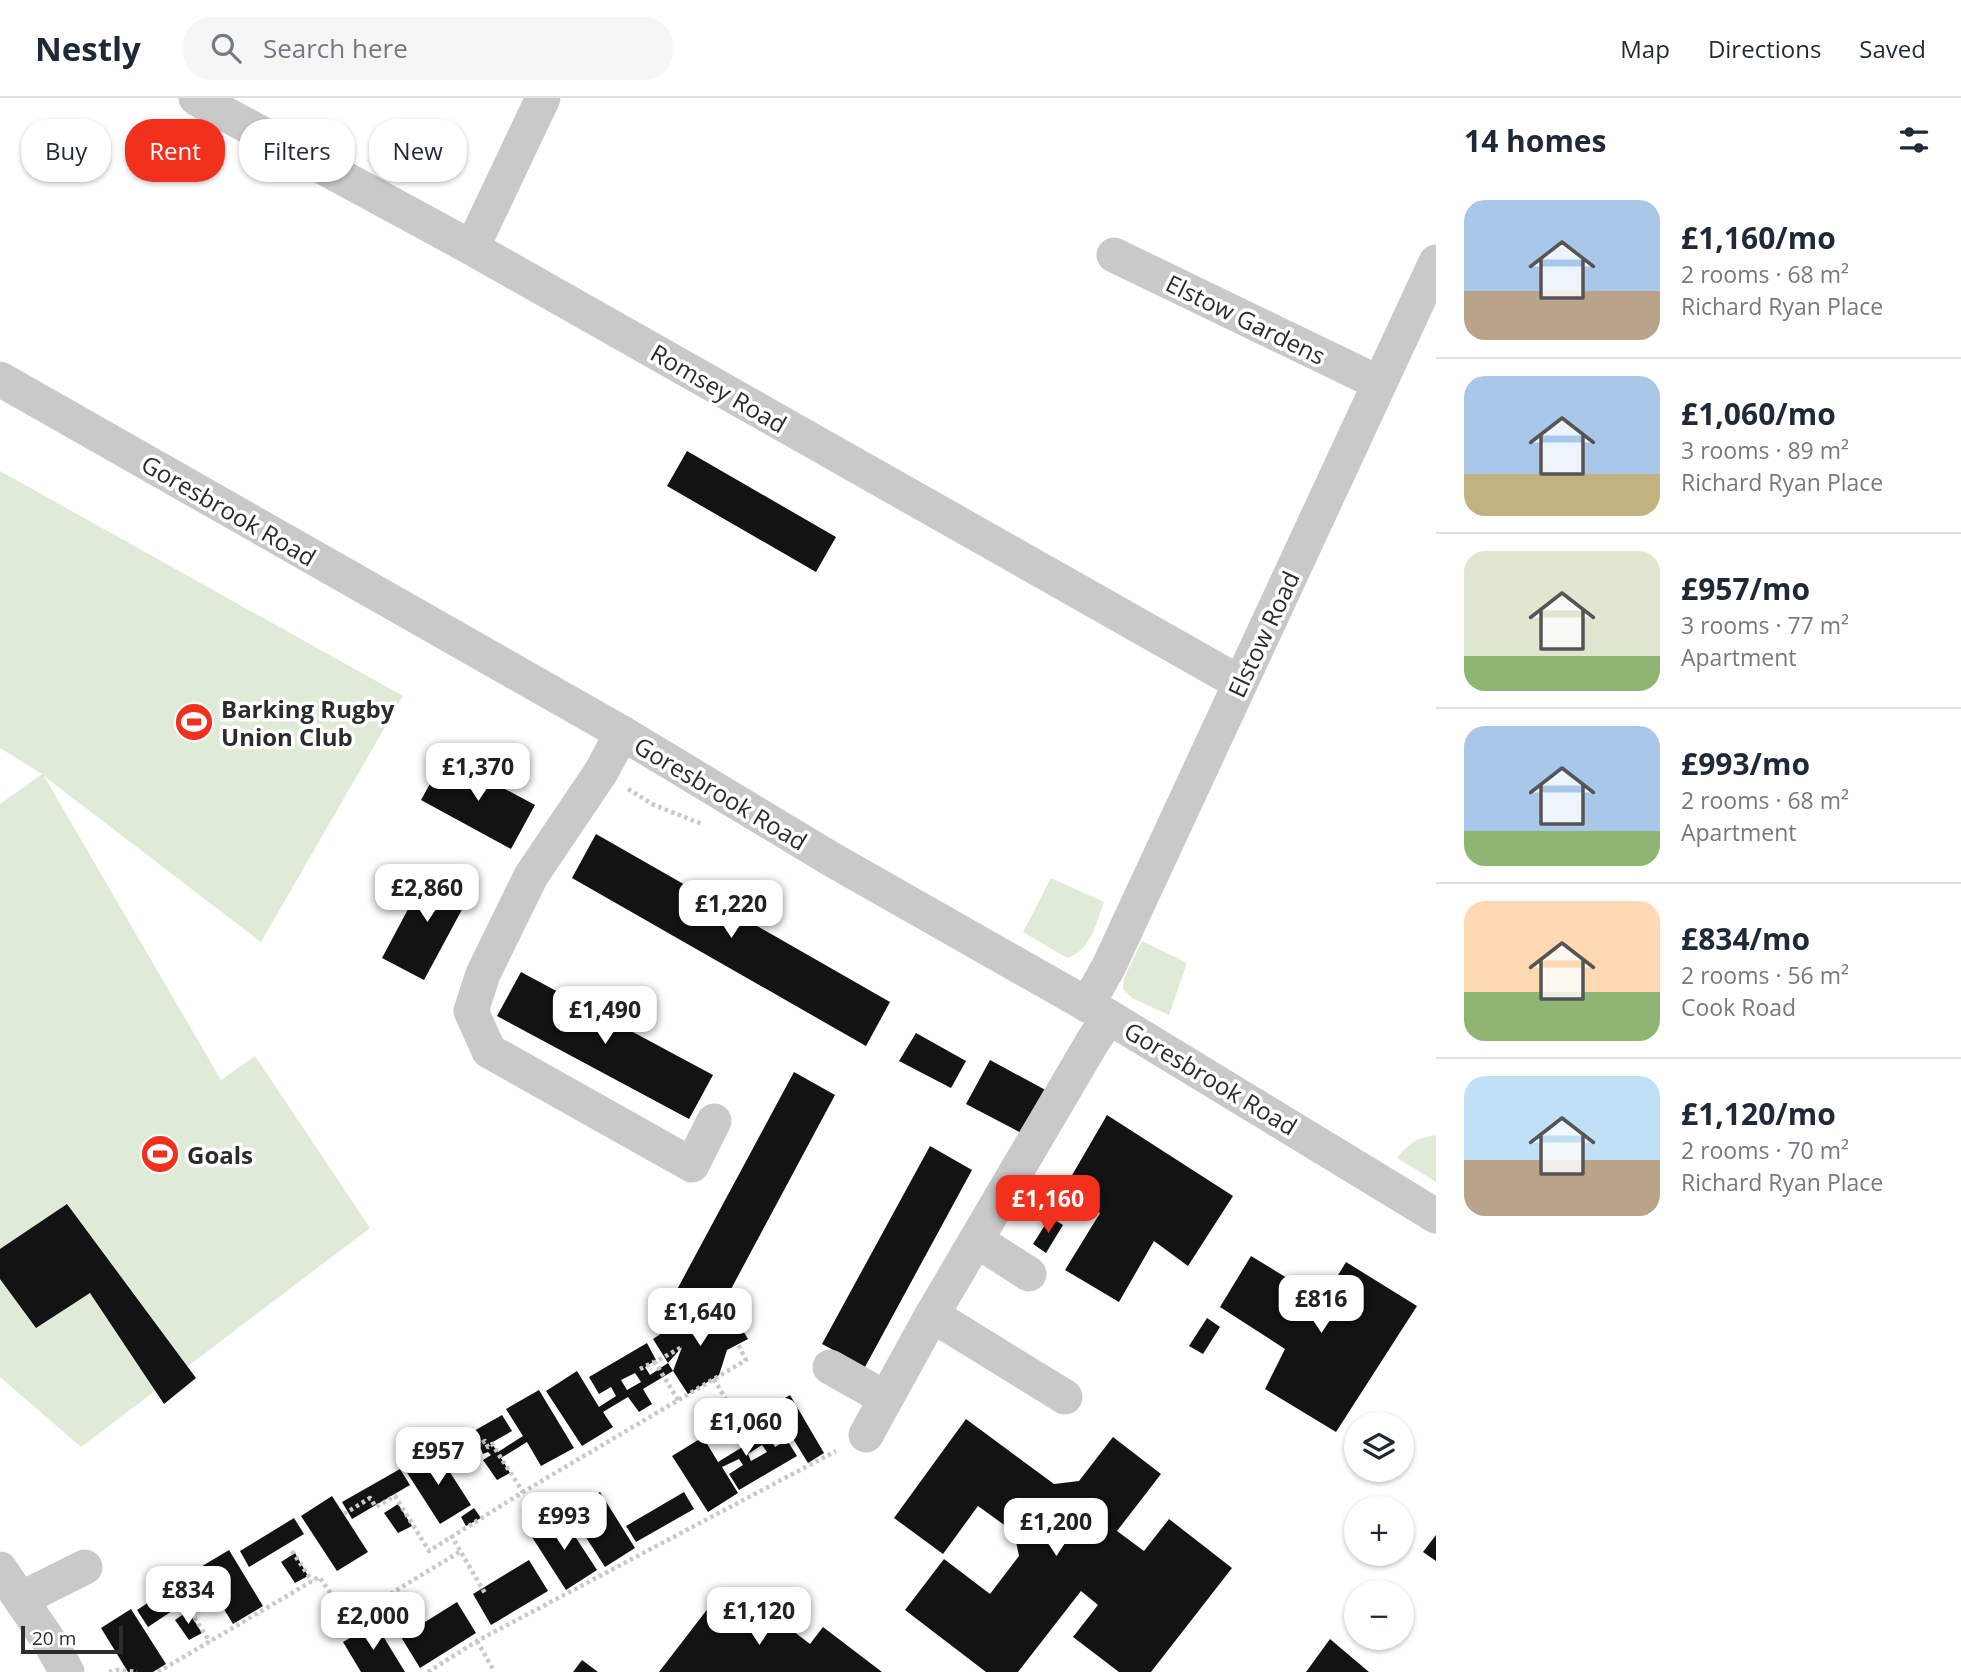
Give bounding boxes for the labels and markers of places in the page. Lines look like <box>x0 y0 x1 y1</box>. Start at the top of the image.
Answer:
place label: Barking Rugby Union Club <box>221 692 395 753</box>
sports icon: Barking Rugby Union Club <box>173 701 215 743</box>
pin: £1,370 <box>421 744 535 803</box>
pin: £2,860 <box>370 864 484 924</box>
pin: £1,220 <box>674 880 788 940</box>
pin: £1,490 <box>548 986 662 1046</box>
sports icon: Goals <box>139 1133 181 1175</box>
place label: Goals <box>187 1138 253 1171</box>
pin: £1,160 <box>991 1176 1105 1235</box>
pin: £816 <box>1280 1276 1362 1335</box>
pin: £1,640 <box>643 1288 757 1348</box>
pin: £1,060 <box>689 1398 803 1458</box>
pin: £957 <box>397 1428 479 1487</box>
pin: £993 <box>523 1492 605 1552</box>
pin: £1,200 <box>999 1498 1113 1558</box>
pin: £834 <box>147 1566 229 1626</box>
pin: £1,120 <box>702 1588 816 1647</box>
pin: £2,000 <box>316 1592 430 1652</box>

